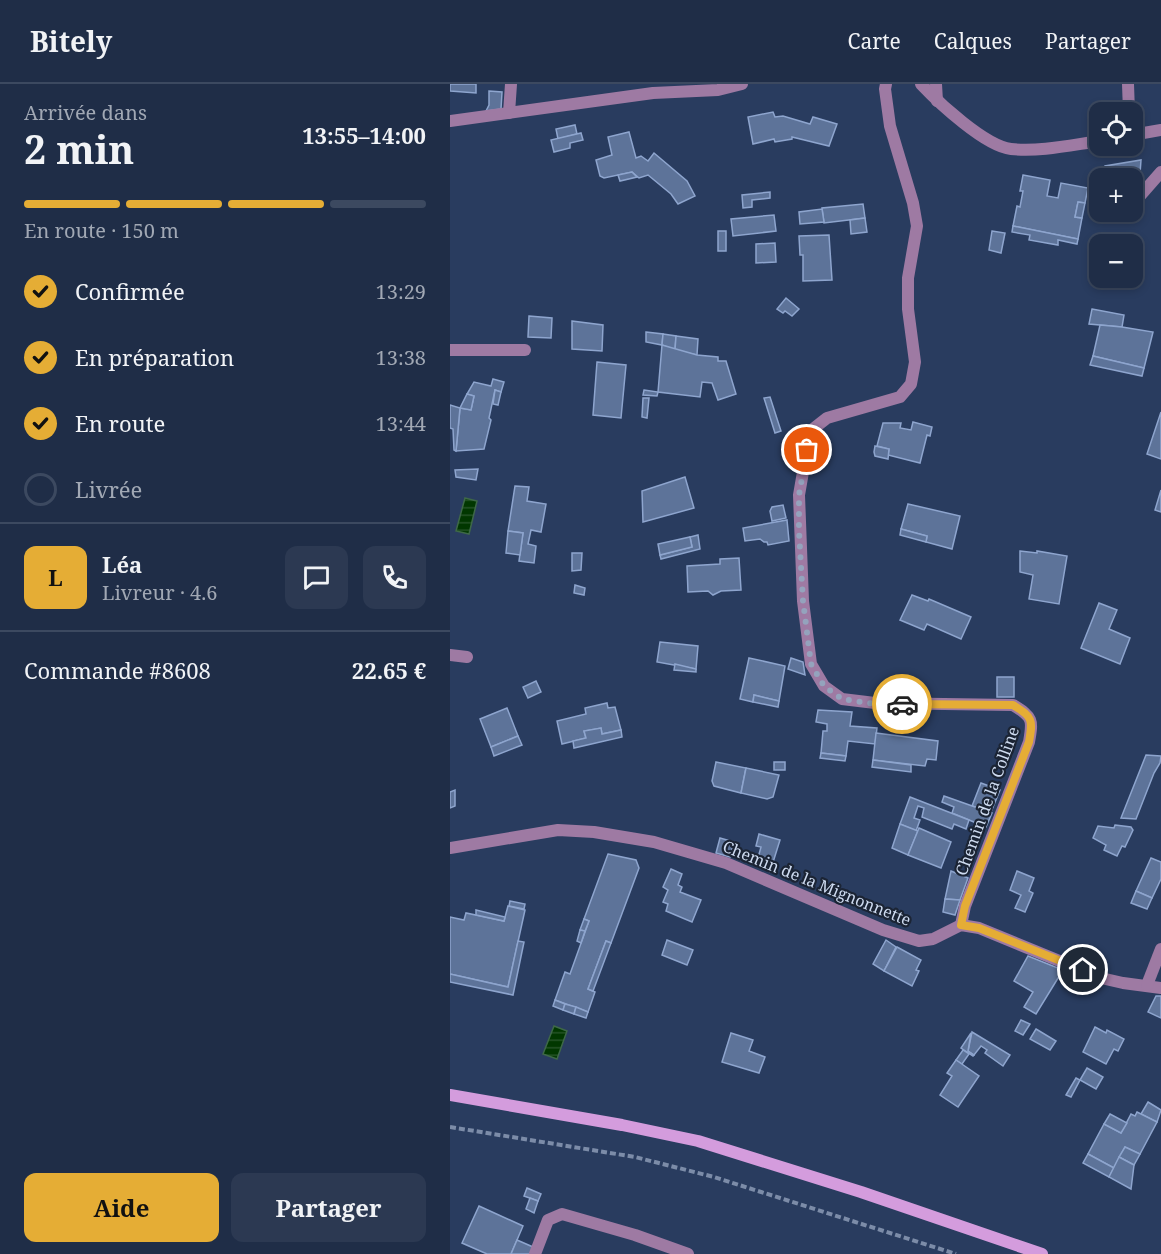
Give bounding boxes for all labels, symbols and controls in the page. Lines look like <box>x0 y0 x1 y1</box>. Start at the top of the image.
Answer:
text: Bitely <box>30 22 112 60</box>
text: Carte <box>848 27 901 55</box>
text: Calques <box>934 27 1012 55</box>
text: Partager <box>1045 27 1131 55</box>
text: Arrivée dans <box>24 99 147 126</box>
map controls <box>1089 102 1143 288</box>
button: locate <box>1089 102 1143 156</box>
text: 13:55–14:00 <box>302 120 426 150</box>
text: 2 min <box>24 122 134 175</box>
button: + <box>1089 168 1143 222</box>
text: En route · 150 m <box>24 217 179 244</box>
button: − <box>1089 234 1143 288</box>
icon: check <box>24 275 57 308</box>
text: Confirmée <box>75 276 185 306</box>
text: 13:29 <box>376 278 426 305</box>
icon: check <box>24 341 57 374</box>
text: En préparation <box>75 342 234 372</box>
text: 13:38 <box>376 344 426 371</box>
icon: check <box>24 407 57 440</box>
text: En route <box>75 408 165 438</box>
text: 13:44 <box>376 410 426 437</box>
pin <box>781 424 832 475</box>
icon: bag <box>790 433 823 466</box>
text: Livrée <box>75 474 142 504</box>
button: chat <box>285 546 348 609</box>
button: phone <box>363 546 426 609</box>
text: Léa <box>102 549 142 579</box>
text: L <box>48 562 63 592</box>
text: Livreur · 4.6 <box>102 579 217 606</box>
text: Commande #8608 <box>24 655 211 685</box>
text: 22.65 € <box>352 655 426 685</box>
courier <box>872 674 932 734</box>
icon: car <box>886 688 919 721</box>
street label: Chemin de la Colline <box>950 724 1024 878</box>
street label: Chemin de la Mignonnette <box>720 835 914 931</box>
pin <box>1057 944 1108 995</box>
icon: home <box>1066 953 1099 986</box>
button: Aide <box>24 1173 219 1242</box>
button: Partager <box>231 1173 426 1242</box>

